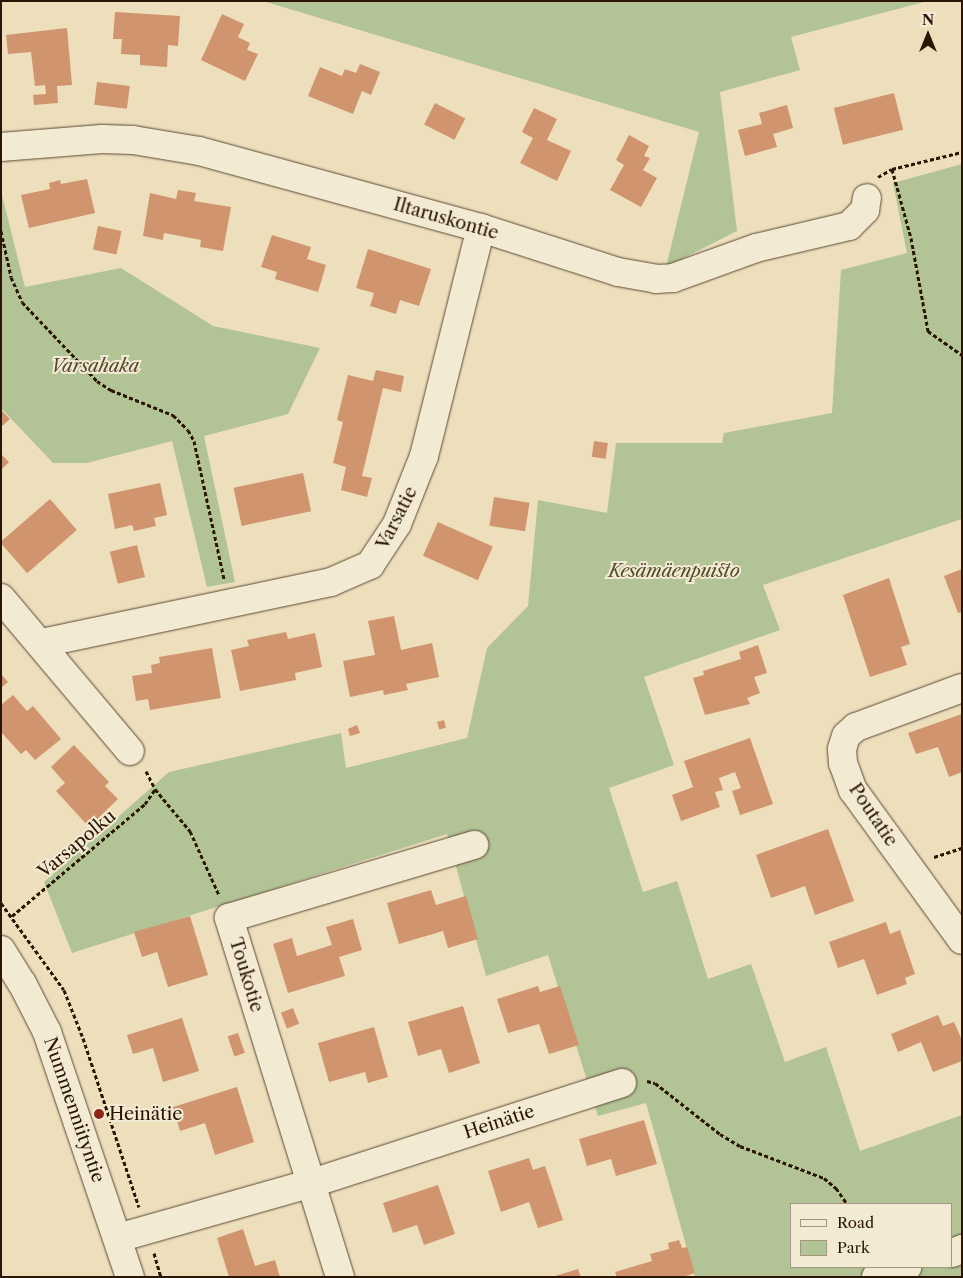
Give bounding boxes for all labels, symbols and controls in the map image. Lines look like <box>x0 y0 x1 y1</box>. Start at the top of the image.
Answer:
north arrow <box>903 10 953 60</box>
text: N <box>922 11 934 29</box>
street label: Iltaruskontie <box>391 194 501 244</box>
park label: Varsahaka <box>51 355 139 377</box>
street label: Varsatie <box>372 483 422 553</box>
park label: Kesämäenpuisto <box>608 560 740 582</box>
street label: Poutatie <box>844 779 902 851</box>
street label: Varsapolku <box>34 805 120 883</box>
street label: Toukotie <box>224 935 268 1015</box>
street label: Nummenniityntie <box>39 1035 109 1185</box>
street label: Heinätie <box>461 1100 537 1144</box>
place label: Heinätie <box>109 1103 182 1125</box>
marker: Heinätie <box>93 1108 105 1120</box>
legend <box>790 1203 953 1268</box>
text: Road <box>837 1213 874 1232</box>
text: Park <box>837 1238 870 1257</box>

